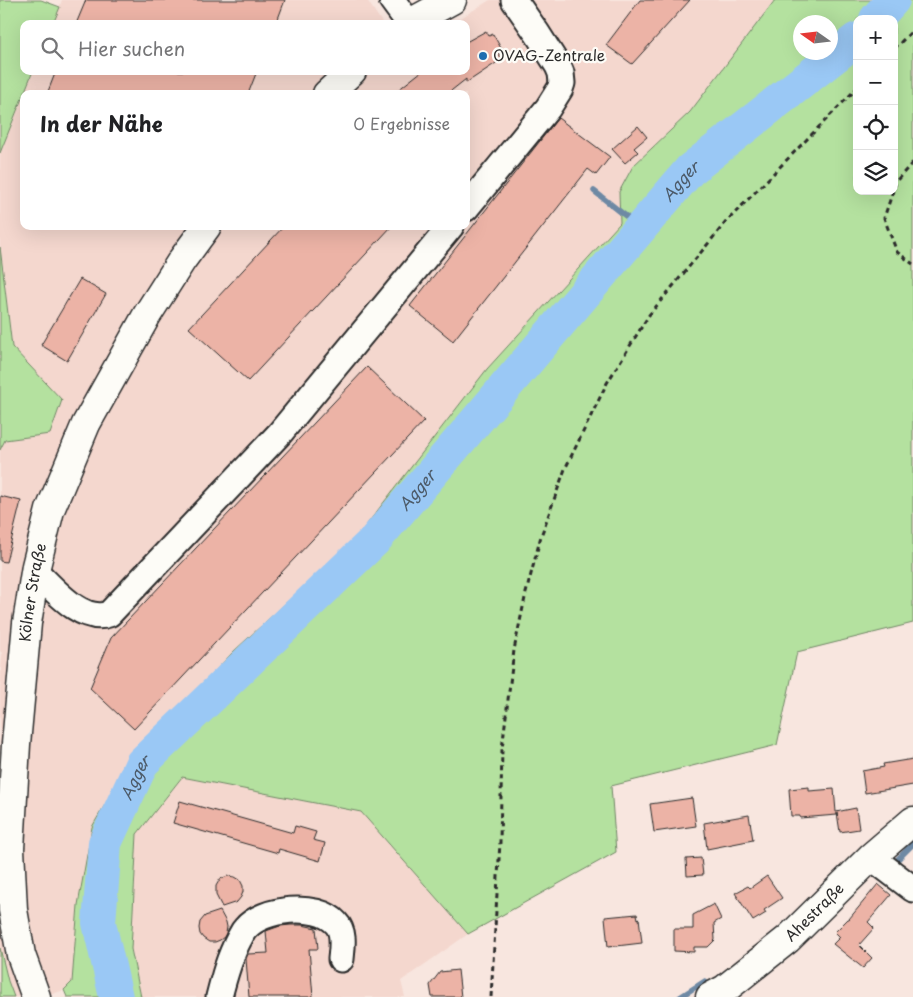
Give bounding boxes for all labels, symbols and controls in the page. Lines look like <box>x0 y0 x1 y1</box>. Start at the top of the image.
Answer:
north arrow <box>793 15 838 60</box>
map controls <box>853 15 898 195</box>
button: + <box>853 15 898 60</box>
search box <box>20 20 470 75</box>
icon: search <box>38 34 66 62</box>
text: Hier suchen <box>78 34 185 62</box>
place label: OVAG-Zentrale <box>493 43 605 66</box>
marker: OVAG-Zentrale <box>477 50 489 62</box>
button: − <box>853 60 898 105</box>
button: locate <box>853 105 898 150</box>
text: In der Nähe <box>40 107 162 139</box>
text: 0 Ergebnisse <box>353 111 450 135</box>
button: layers <box>853 150 898 195</box>
water label: Agger <box>655 153 706 206</box>
water label: Agger <box>392 462 442 515</box>
street label: Kölner Straße <box>12 540 51 643</box>
water label: Agger <box>114 747 157 804</box>
street label: Ahestraße <box>779 877 849 946</box>

